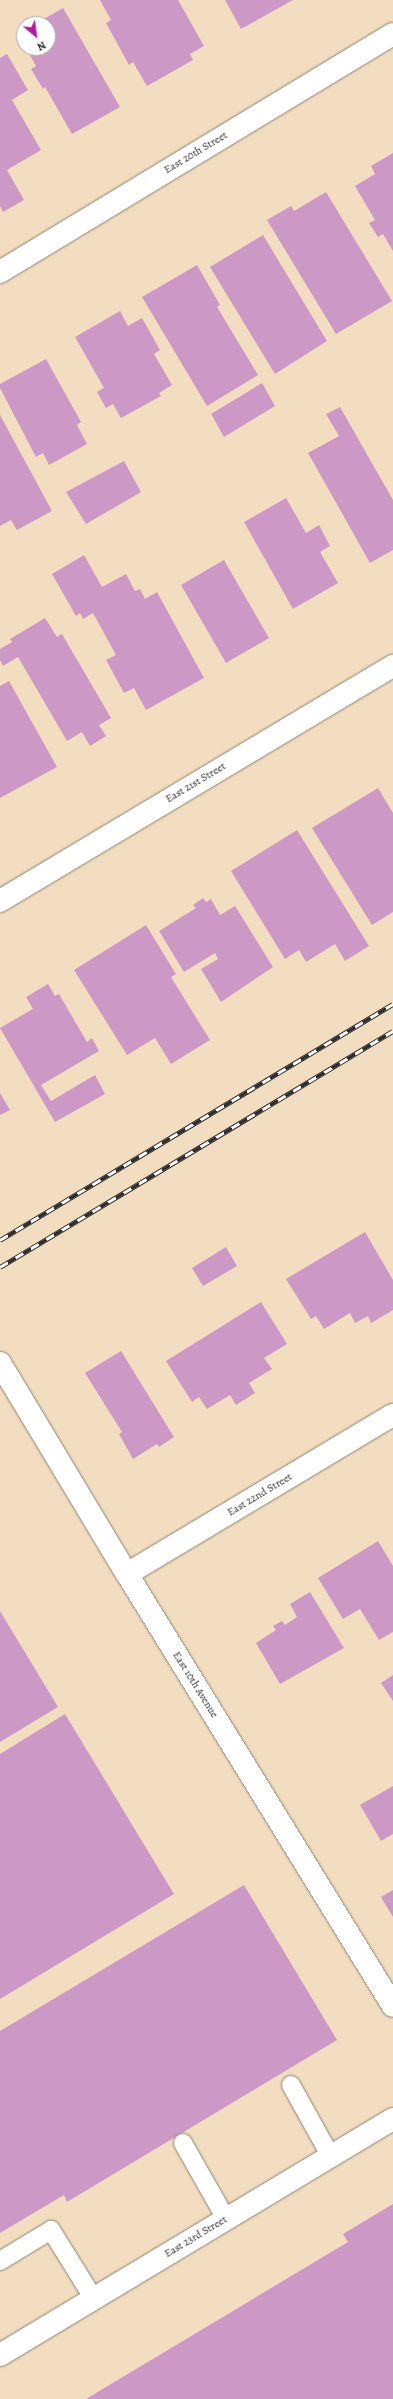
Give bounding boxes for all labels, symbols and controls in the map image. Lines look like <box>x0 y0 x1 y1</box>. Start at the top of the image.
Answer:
north arrow <box>16 16 56 56</box>
text: N <box>34 38 49 55</box>
street label: East 20th Street <box>162 129 230 177</box>
street label: East 21st Street <box>163 760 229 806</box>
street label: East 22nd Street <box>225 1470 295 1520</box>
street label: East 10th Avenue <box>169 1649 221 1721</box>
street label: East 23rd Street <box>162 2213 230 2261</box>

